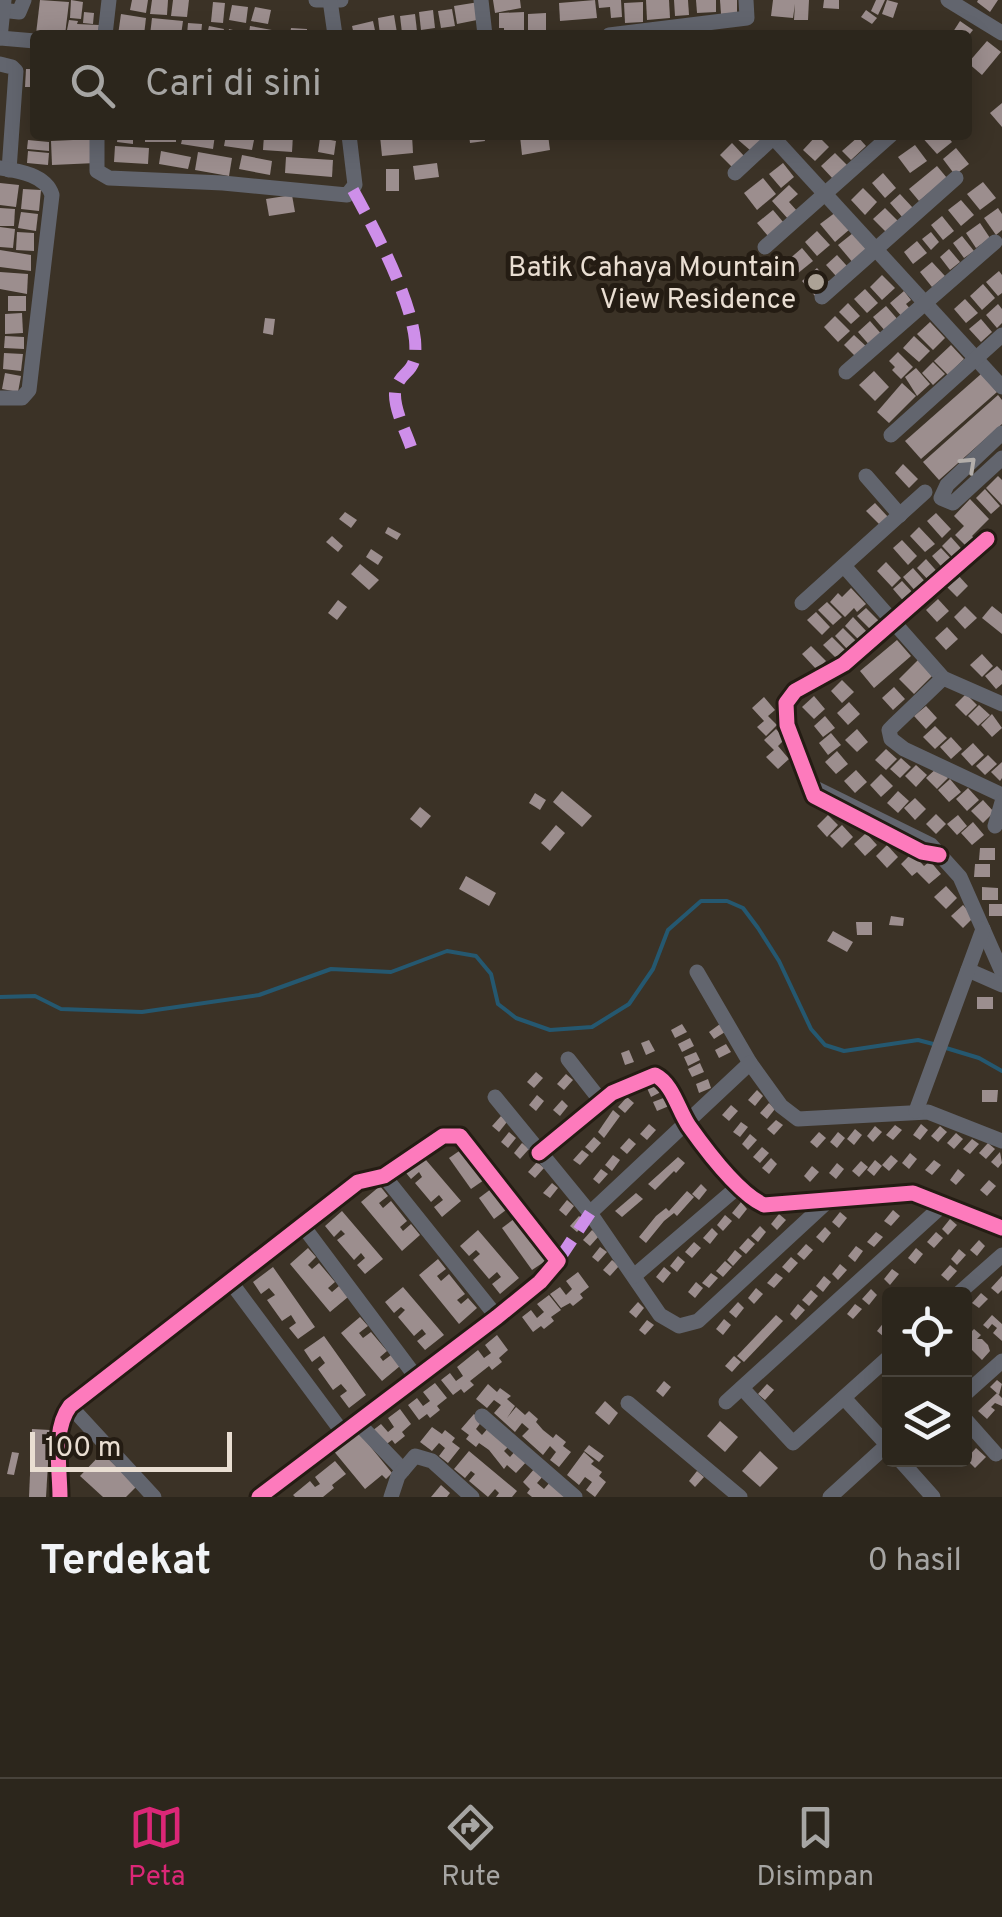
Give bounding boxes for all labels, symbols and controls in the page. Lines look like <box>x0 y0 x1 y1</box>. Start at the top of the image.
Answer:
search box <box>30 30 972 140</box>
icon: search <box>65 58 120 113</box>
text: Cari di sini <box>145 61 322 110</box>
place label: Batik Cahaya Mountain View Residence <box>508 251 796 319</box>
marker: Batik Cahaya Mountain View Residence <box>805 271 827 293</box>
one-way arrow <box>957 458 976 476</box>
map controls <box>882 1287 972 1467</box>
button: locate <box>882 1287 972 1377</box>
button: layers <box>882 1377 972 1467</box>
scale bar <box>30 1427 232 1472</box>
text: 100 m <box>45 1431 121 1467</box>
text: Terdekat <box>40 1536 211 1589</box>
text: 0 hasil <box>867 1542 962 1582</box>
tab: Peta <box>128 1800 185 1896</box>
tab: Rute <box>441 1800 501 1896</box>
tab: Disimpan <box>756 1800 874 1896</box>

